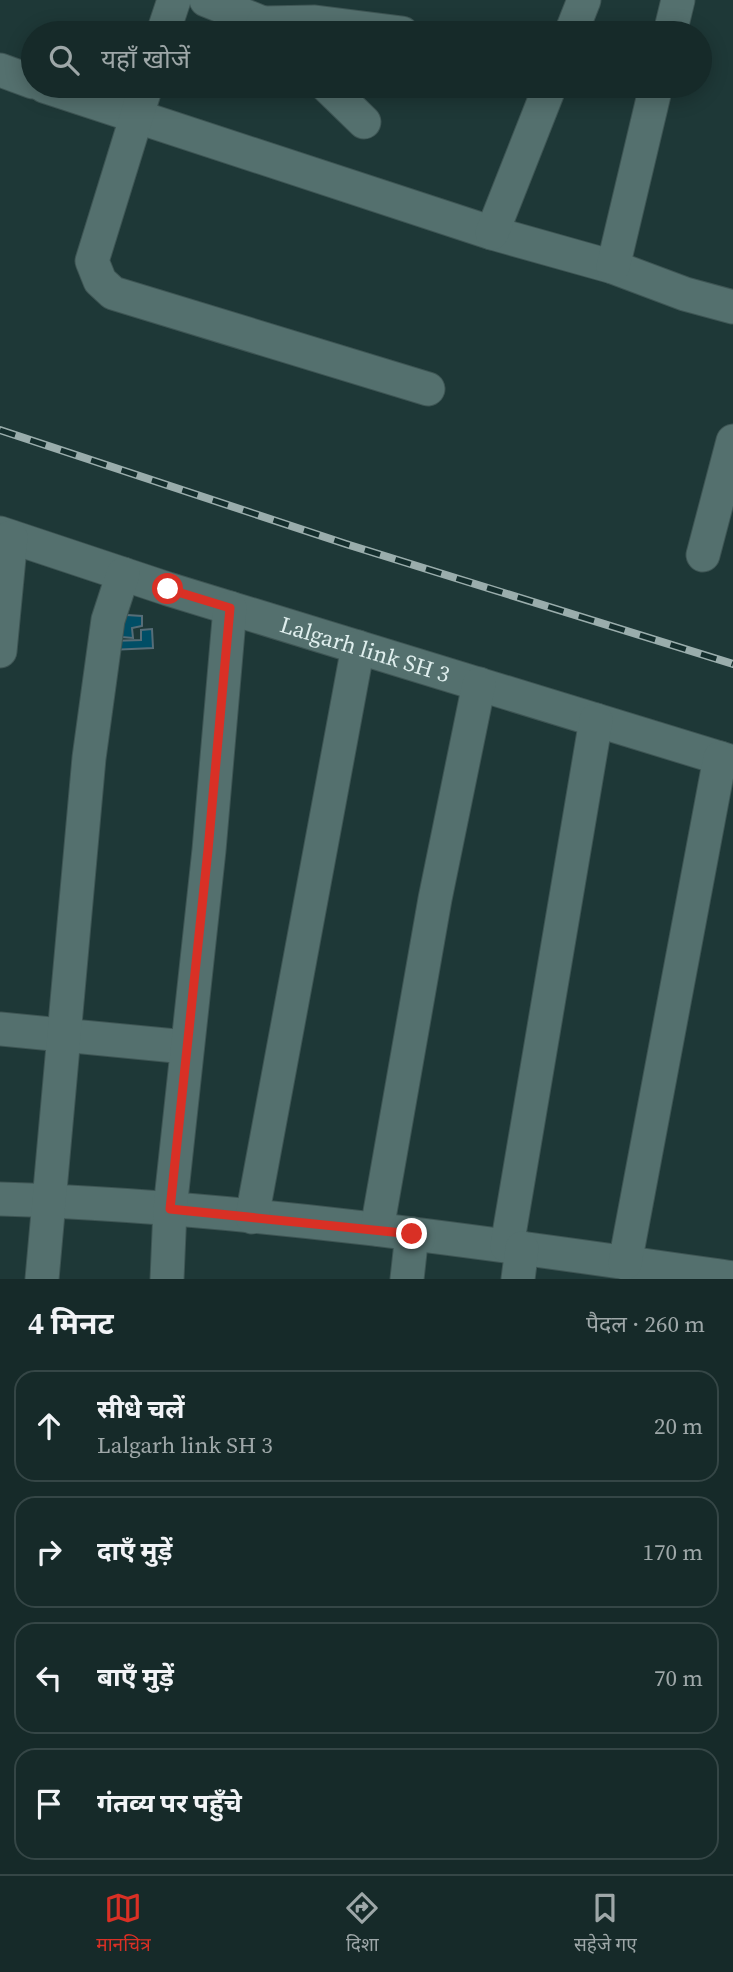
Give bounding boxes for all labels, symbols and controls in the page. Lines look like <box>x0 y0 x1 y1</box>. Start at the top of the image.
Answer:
search box <box>21 21 712 98</box>
icon: search <box>45 41 83 79</box>
text: यहाँ खोजें <box>101 41 190 77</box>
route start <box>152 573 183 604</box>
street label: Lalgarh link SH 3 <box>276 608 454 690</box>
route end <box>396 1218 427 1249</box>
text: 4 मिनट <box>28 1303 114 1344</box>
text: पैदल · 260 m <box>586 1308 705 1340</box>
text: सीधे चलें <box>97 1391 185 1427</box>
icon: ahead <box>30 1407 68 1445</box>
text: 20 m <box>654 1410 703 1442</box>
text: Lalgarh link SH 3 <box>97 1429 273 1461</box>
icon: right <box>30 1533 68 1571</box>
text: दाएँ मुड़ें <box>97 1533 172 1569</box>
text: 170 m <box>642 1536 703 1568</box>
icon: left <box>30 1659 68 1697</box>
text: बाएँ मुड़ें <box>97 1659 174 1695</box>
text: 70 m <box>654 1662 703 1694</box>
icon: arrive <box>30 1785 68 1823</box>
text: गंतव्य पर पहुँचे <box>97 1785 242 1821</box>
tab: मानचित्र <box>96 1889 151 1959</box>
tab: दिशा <box>343 1889 381 1959</box>
tab: सहेजे गए <box>574 1889 637 1959</box>

